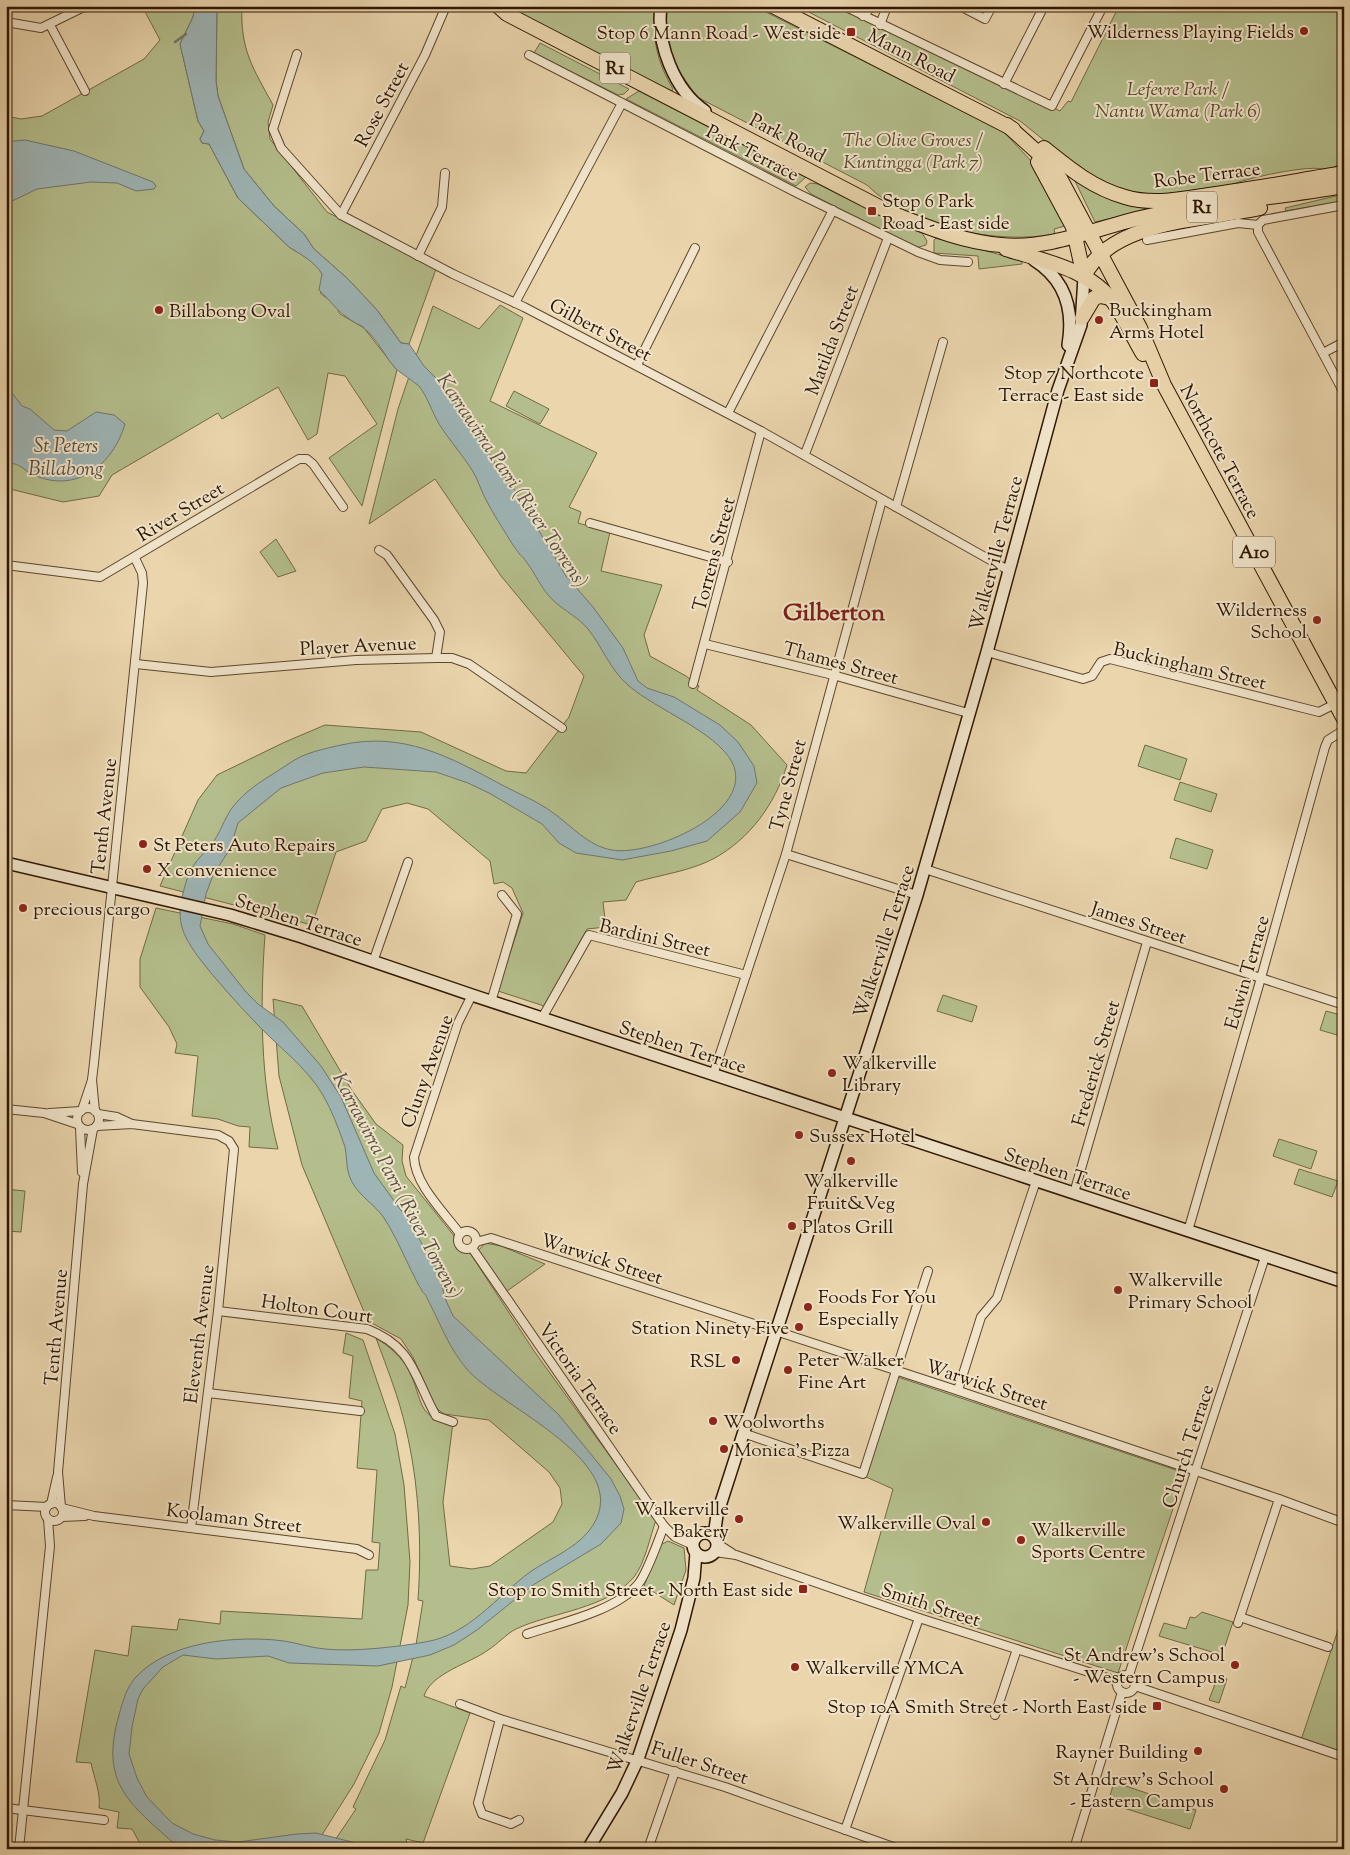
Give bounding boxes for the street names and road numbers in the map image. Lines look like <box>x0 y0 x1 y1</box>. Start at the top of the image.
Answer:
street label: Mann Road <box>862 24 960 91</box>
road number: R1 <box>600 52 630 84</box>
street label: Rose Street <box>349 57 417 153</box>
street label: Park Road <box>744 108 830 171</box>
street label: Park Terrace <box>701 119 803 189</box>
street label: Robe Terrace <box>1152 157 1262 196</box>
road number: R1 <box>1187 192 1217 222</box>
street label: Matilda Street <box>800 282 867 400</box>
street label: Gilbert Street <box>544 293 656 370</box>
street label: Northcote Terrace <box>1172 380 1266 524</box>
street label: Walkerville Terrace <box>964 473 1031 634</box>
street label: River Street <box>133 476 230 550</box>
street label: Torrens Street <box>687 494 744 615</box>
road number: A10 <box>1233 536 1275 568</box>
street label: Player Avenue <box>299 631 417 664</box>
street label: Thames Street <box>780 636 901 693</box>
street label: Buckingham Street <box>1110 637 1269 698</box>
street label: Tyne Street <box>764 736 815 835</box>
street label: Tenth Avenue <box>86 757 125 876</box>
street label: Walkerville Terrace <box>848 862 923 1022</box>
street label: Stephen Terrace <box>231 888 366 955</box>
street label: James Street <box>1086 896 1190 953</box>
street label: Edwin Terrace <box>1219 912 1278 1033</box>
street label: Bardini Street <box>596 914 713 965</box>
street label: Frederick Street <box>1067 997 1128 1130</box>
street label: Cluny Avenue <box>395 1011 461 1132</box>
street label: Stephen Terrace <box>615 1015 750 1082</box>
street label: Stephen Terrace <box>1000 1142 1135 1209</box>
street label: Warwick Street <box>537 1228 666 1293</box>
street label: Eleventh Avenue <box>179 1263 222 1405</box>
street label: Tenth Avenue <box>39 1268 76 1387</box>
street label: Holton Court <box>259 1289 375 1332</box>
street label: Victoria Terrace <box>530 1318 628 1441</box>
street label: Warwick Street <box>922 1354 1051 1419</box>
street label: Church Terrace <box>1157 1381 1222 1512</box>
street label: Koolaman Street <box>164 1498 304 1541</box>
street label: Smith Street <box>877 1578 984 1635</box>
street label: Walkerville Terrace <box>602 1618 679 1778</box>
street label: Fuller Street <box>647 1736 752 1793</box>

